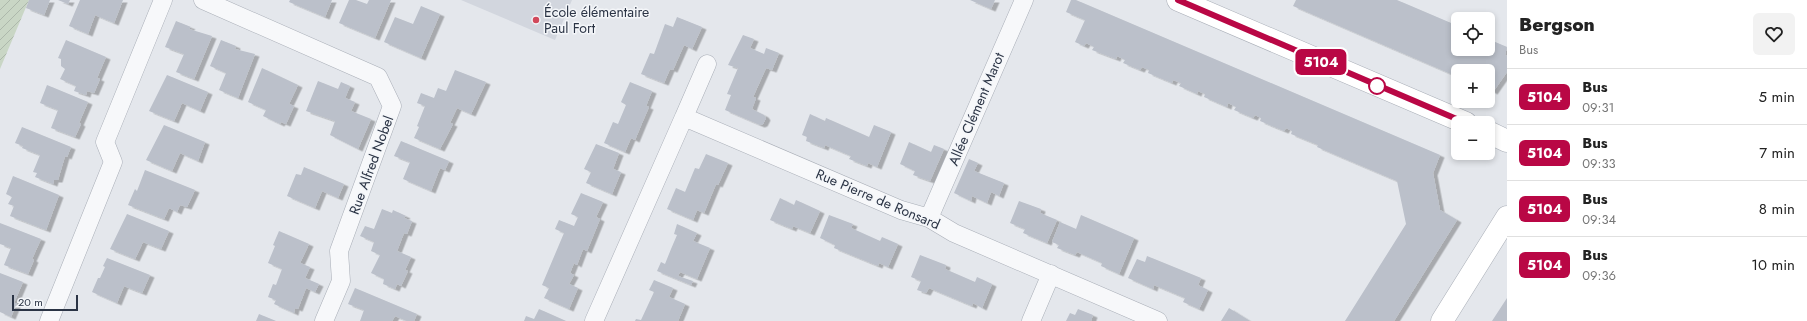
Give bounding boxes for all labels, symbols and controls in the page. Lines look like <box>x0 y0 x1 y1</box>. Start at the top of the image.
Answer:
place label: École élémentaire Paul Fort <box>544 2 649 38</box>
text: Bergson <box>1519 11 1595 38</box>
map controls <box>1451 12 1495 160</box>
button: locate <box>1451 12 1495 56</box>
button: heart <box>1753 13 1795 55</box>
marker: École élémentaire Paul Fort <box>531 15 541 25</box>
text: Bus <box>1519 40 1538 59</box>
street label: Allée Clément Marot <box>943 49 1009 169</box>
line badge: 5104 <box>1293 49 1349 75</box>
text: 5104 <box>1303 52 1339 72</box>
button: + <box>1451 64 1495 108</box>
text: Bus <box>1582 76 1608 98</box>
unlabelled marker <box>1368 77 1386 95</box>
text: 5 min <box>1759 86 1795 108</box>
text: 5104 <box>1527 87 1562 107</box>
text: 09:31 <box>1582 98 1614 117</box>
street label: Rue Alfred Nobel <box>344 113 398 217</box>
button: − <box>1451 116 1495 160</box>
text: Bus <box>1582 132 1608 154</box>
text: 7 min <box>1759 142 1795 164</box>
text: 5104 <box>1527 143 1562 163</box>
text: 09:33 <box>1582 154 1616 173</box>
street label: Rue Pierre de Ronsard <box>813 164 943 234</box>
text: Bus <box>1582 188 1608 210</box>
text: 8 min <box>1759 198 1795 220</box>
text: 5104 <box>1527 199 1562 219</box>
text: 09:34 <box>1582 210 1616 229</box>
text: Bus <box>1582 244 1608 266</box>
text: 10 min <box>1751 254 1795 276</box>
text: 5104 <box>1527 255 1562 275</box>
text: 09:36 <box>1582 266 1616 285</box>
scale bar <box>12 293 78 312</box>
text: 20 m <box>18 294 43 310</box>

